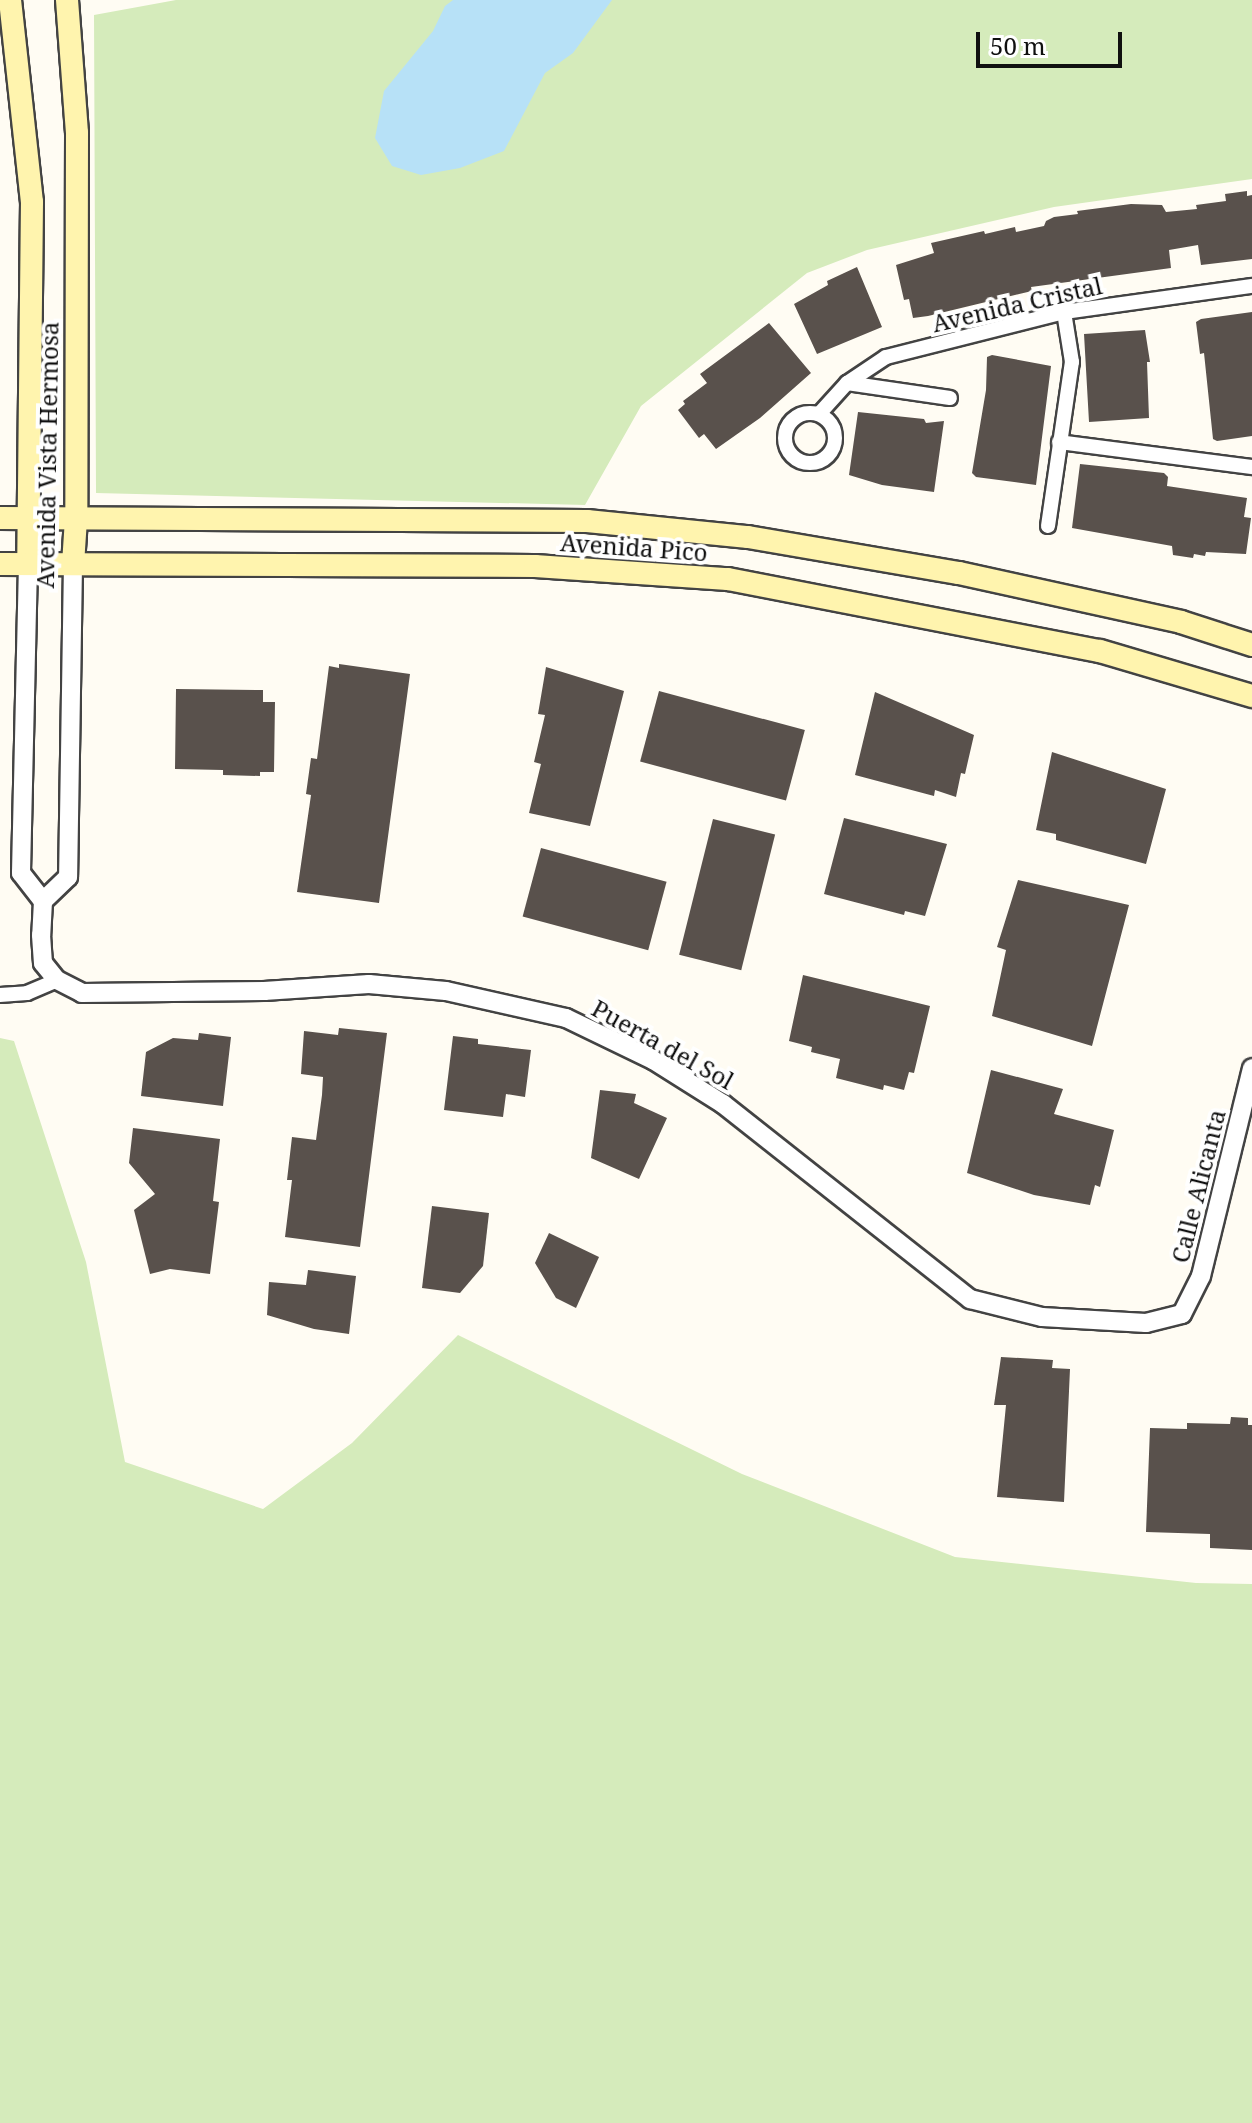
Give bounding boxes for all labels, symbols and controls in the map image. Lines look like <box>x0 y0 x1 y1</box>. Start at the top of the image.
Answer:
scale bar <box>980 16 1126 66</box>
text: 50 m <box>990 29 1046 62</box>
street label: Avenida Cristal <box>929 270 1105 338</box>
street label: Avenida Vista Hermosa <box>30 321 64 589</box>
street label: Avenida Pico <box>559 527 709 567</box>
street label: Puerta del Sol <box>587 993 739 1095</box>
street label: Calle Alicanta <box>1165 1106 1231 1266</box>

